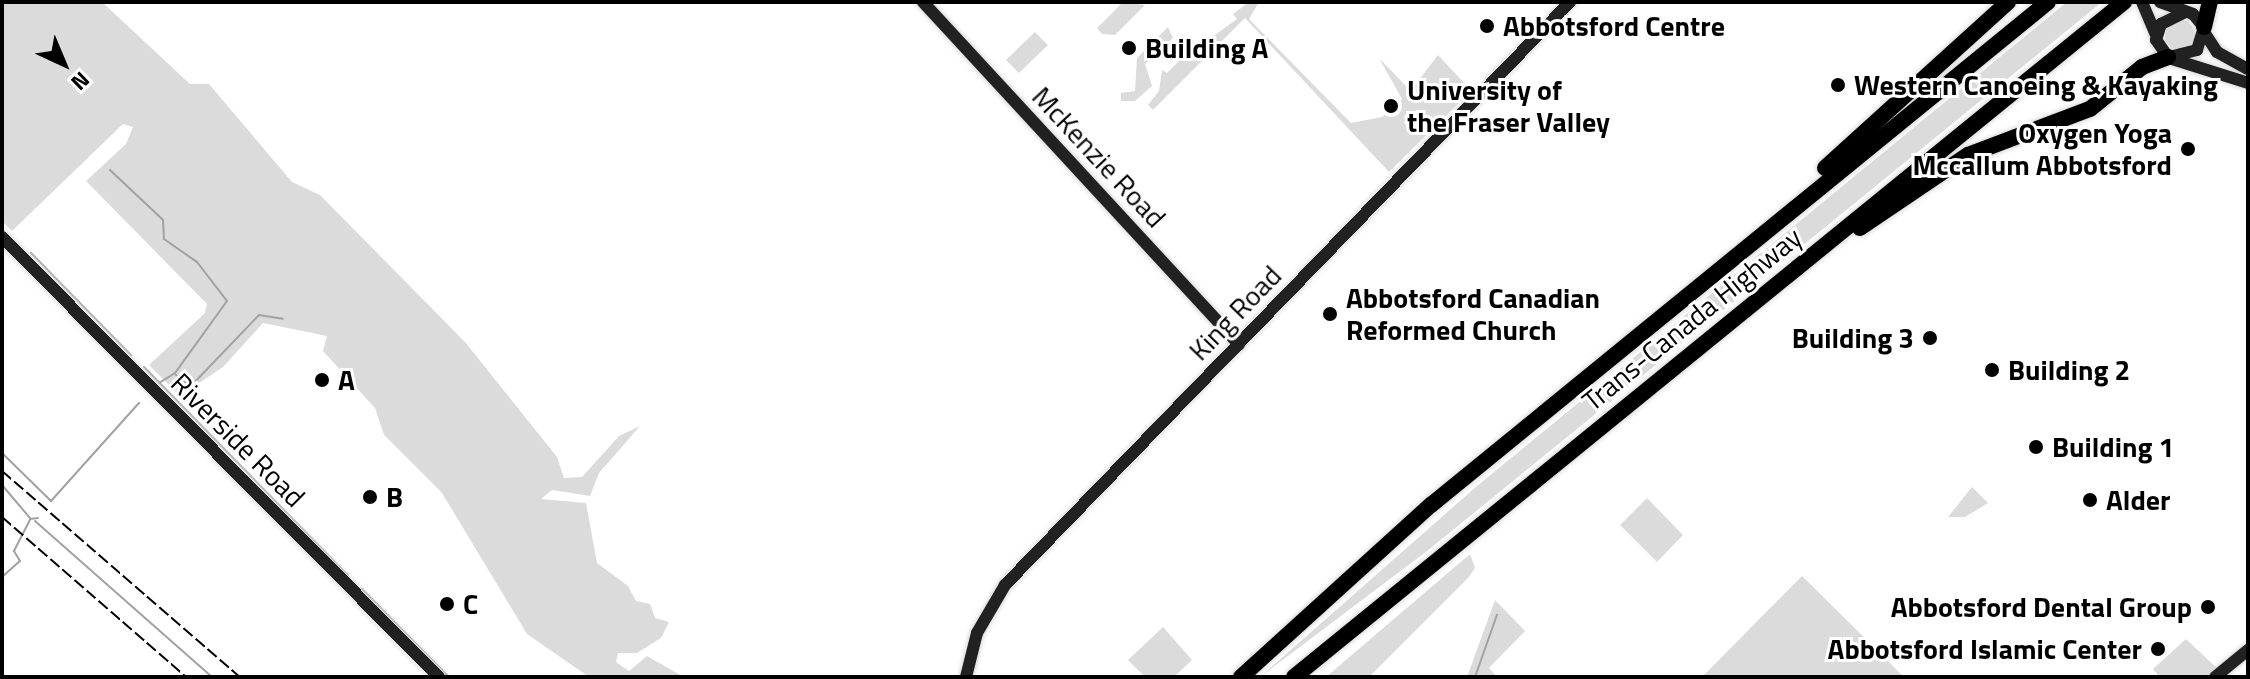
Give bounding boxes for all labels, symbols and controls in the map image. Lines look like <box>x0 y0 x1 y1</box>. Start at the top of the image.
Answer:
place label: Abbotsford Centre <box>1503 9 1725 43</box>
marker: Abbotsford Centre <box>1478 17 1496 35</box>
north arrow <box>24 24 104 104</box>
place label: Building A <box>1145 31 1268 65</box>
marker: Building A <box>1120 39 1138 57</box>
text: N <box>63 64 98 99</box>
place label: Western Canoeing & Kayaking <box>1854 68 2218 102</box>
place label: University of the Fraser Valley <box>1407 73 1610 139</box>
marker: Western Canoeing & Kayaking <box>1829 76 1847 94</box>
street label: McKenzie Road <box>1025 80 1173 234</box>
marker: University of the Fraser Valley <box>1382 97 1400 115</box>
place label: Oxygen Yoga Mccallum Abbotsford <box>1913 116 2172 182</box>
marker: Oxygen Yoga Mccallum Abbotsford <box>2179 140 2197 158</box>
street label: Trans-Canada Highway <box>1576 220 1808 418</box>
street label: King Road <box>1182 259 1288 367</box>
place label: Abbotsford Canadian Reformed Church <box>1346 281 1600 347</box>
marker: Abbotsford Canadian Reformed Church <box>1321 305 1339 323</box>
place label: Building 3 <box>1792 321 1914 355</box>
marker: Building 3 <box>1921 329 1939 347</box>
place label: Building 2 <box>2008 353 2130 387</box>
marker: Building 2 <box>1983 361 2001 379</box>
place label: A <box>338 363 355 397</box>
street label: Riverside Road <box>164 366 312 514</box>
marker: A <box>313 371 331 389</box>
place label: Building 1 <box>2052 430 2174 464</box>
marker: Building 1 <box>2027 438 2045 456</box>
place label: B <box>386 480 403 514</box>
place label: Alder <box>2106 483 2170 517</box>
marker: B <box>361 488 379 506</box>
marker: Alder <box>2081 491 2099 509</box>
place label: C <box>463 587 478 621</box>
place label: Abbotsford Dental Group <box>1891 590 2192 624</box>
marker: C <box>438 595 456 613</box>
marker: Abbotsford Dental Group <box>2199 598 2217 616</box>
place label: Abbotsford Islamic Center <box>1828 632 2142 666</box>
marker: Abbotsford Islamic Center <box>2149 640 2167 658</box>

